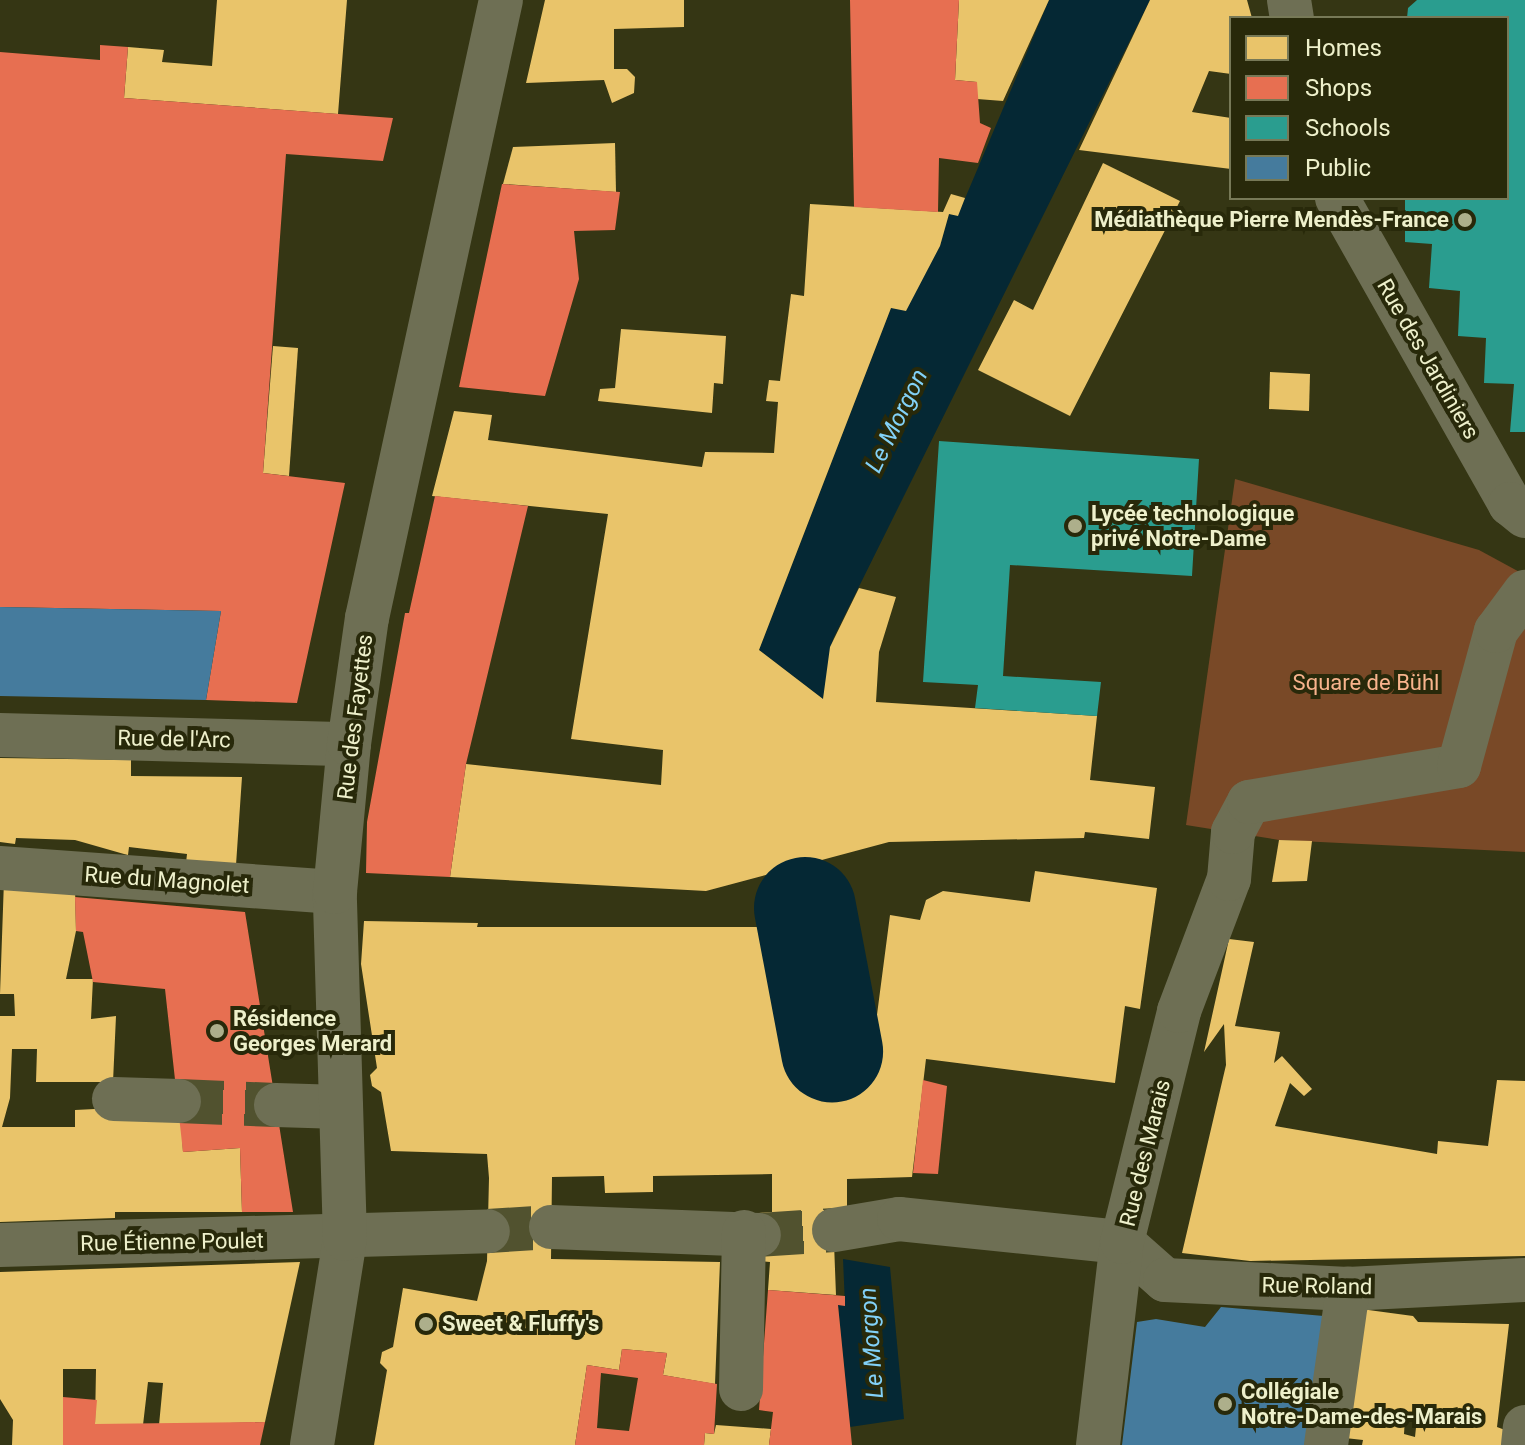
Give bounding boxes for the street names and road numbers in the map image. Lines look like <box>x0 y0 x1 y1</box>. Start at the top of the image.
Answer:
street label: Rue des Jardiniers <box>1371 274 1485 444</box>
street label: Rue des Fayettes <box>332 633 378 801</box>
street label: Rue de l'Arc <box>117 725 231 753</box>
street label: Rue du Magnolet <box>84 861 250 899</box>
street label: Rue des Marais <box>1114 1077 1176 1229</box>
street label: Rue Étienne Poulet <box>80 1227 264 1257</box>
street label: Rue Roland <box>1261 1272 1373 1300</box>

